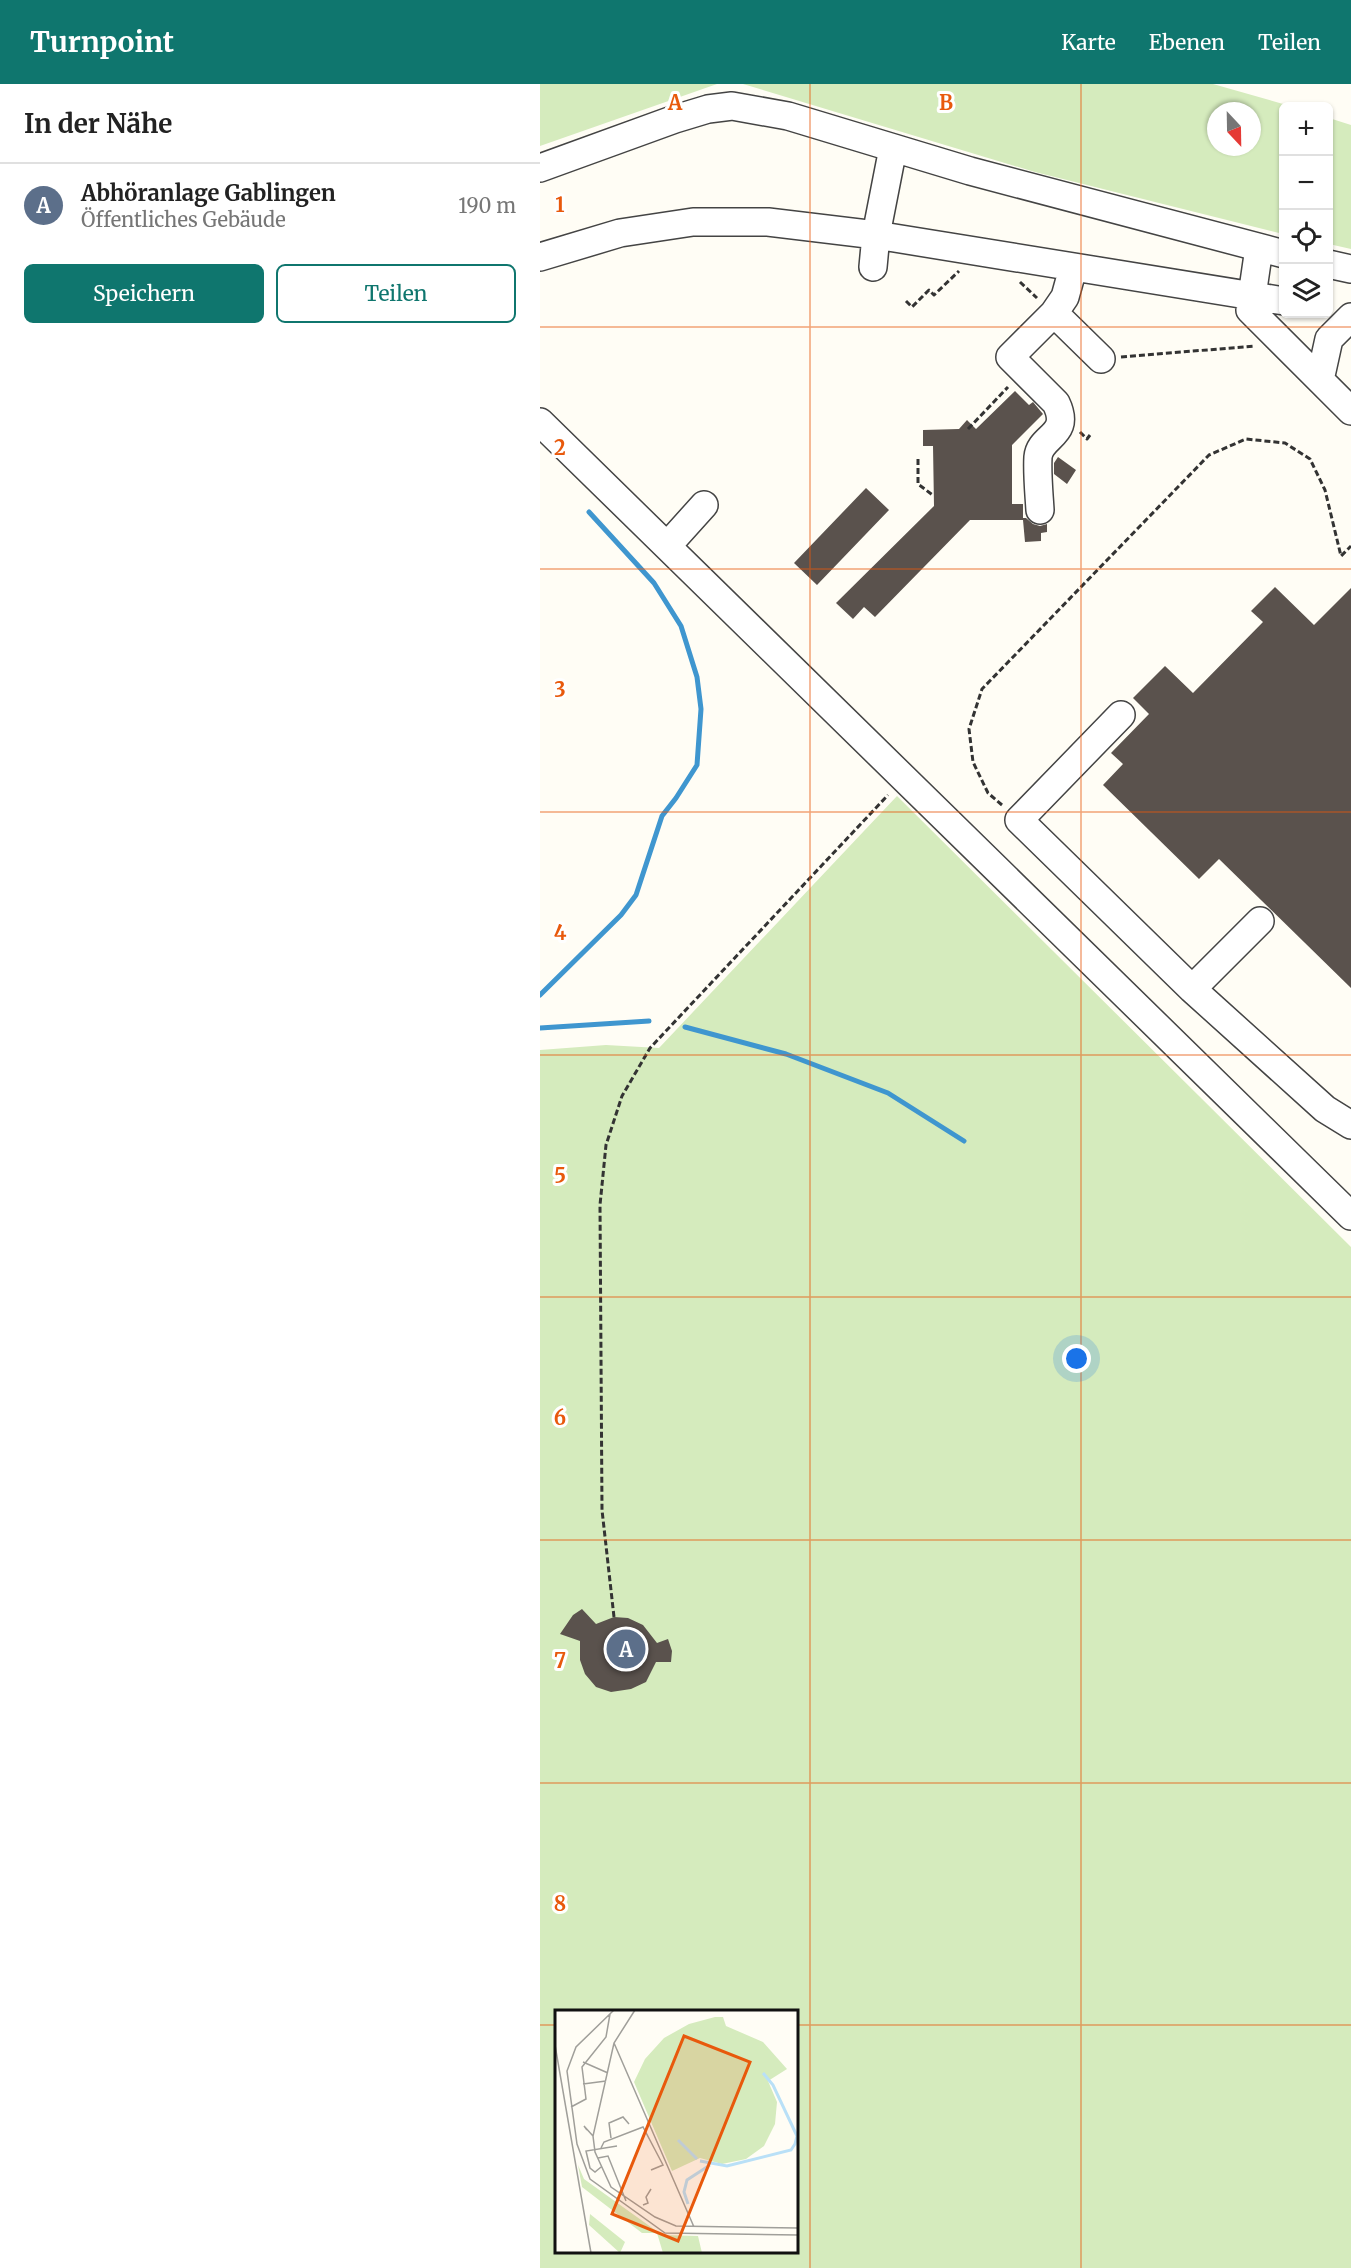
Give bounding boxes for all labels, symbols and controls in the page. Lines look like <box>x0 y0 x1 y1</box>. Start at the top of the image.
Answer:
text: Turnpoint <box>30 24 174 60</box>
text: Karte <box>1061 29 1116 56</box>
text: Ebenen <box>1149 29 1225 56</box>
text: Teilen <box>1258 29 1321 56</box>
text: A <box>667 90 683 115</box>
text: B <box>939 90 953 115</box>
north arrow <box>1207 102 1261 156</box>
map controls <box>1279 102 1333 318</box>
button: + <box>1279 102 1333 156</box>
text: In der Nähe <box>24 107 172 140</box>
button: − <box>1279 156 1333 210</box>
text: Abhöranlage Gablingen <box>81 179 336 207</box>
text: 1 <box>555 192 565 217</box>
text: A <box>36 193 51 218</box>
text: 190 m <box>458 193 516 218</box>
text: Öffentliches Gebäude <box>81 207 286 232</box>
button: locate <box>1279 210 1333 264</box>
button: Speichern <box>24 264 264 323</box>
button: Teilen <box>276 264 516 323</box>
button: layers <box>1279 264 1333 318</box>
text: 2 <box>554 435 566 460</box>
text: 3 <box>554 677 566 702</box>
text: 4 <box>554 920 567 945</box>
text: 5 <box>554 1163 566 1188</box>
your location <box>1062 1344 1091 1373</box>
text: 6 <box>554 1405 566 1430</box>
pin: A <box>606 1626 646 1672</box>
text: 7 <box>554 1648 566 1673</box>
text: 8 <box>554 1891 566 1916</box>
inset map <box>555 2010 798 2253</box>

